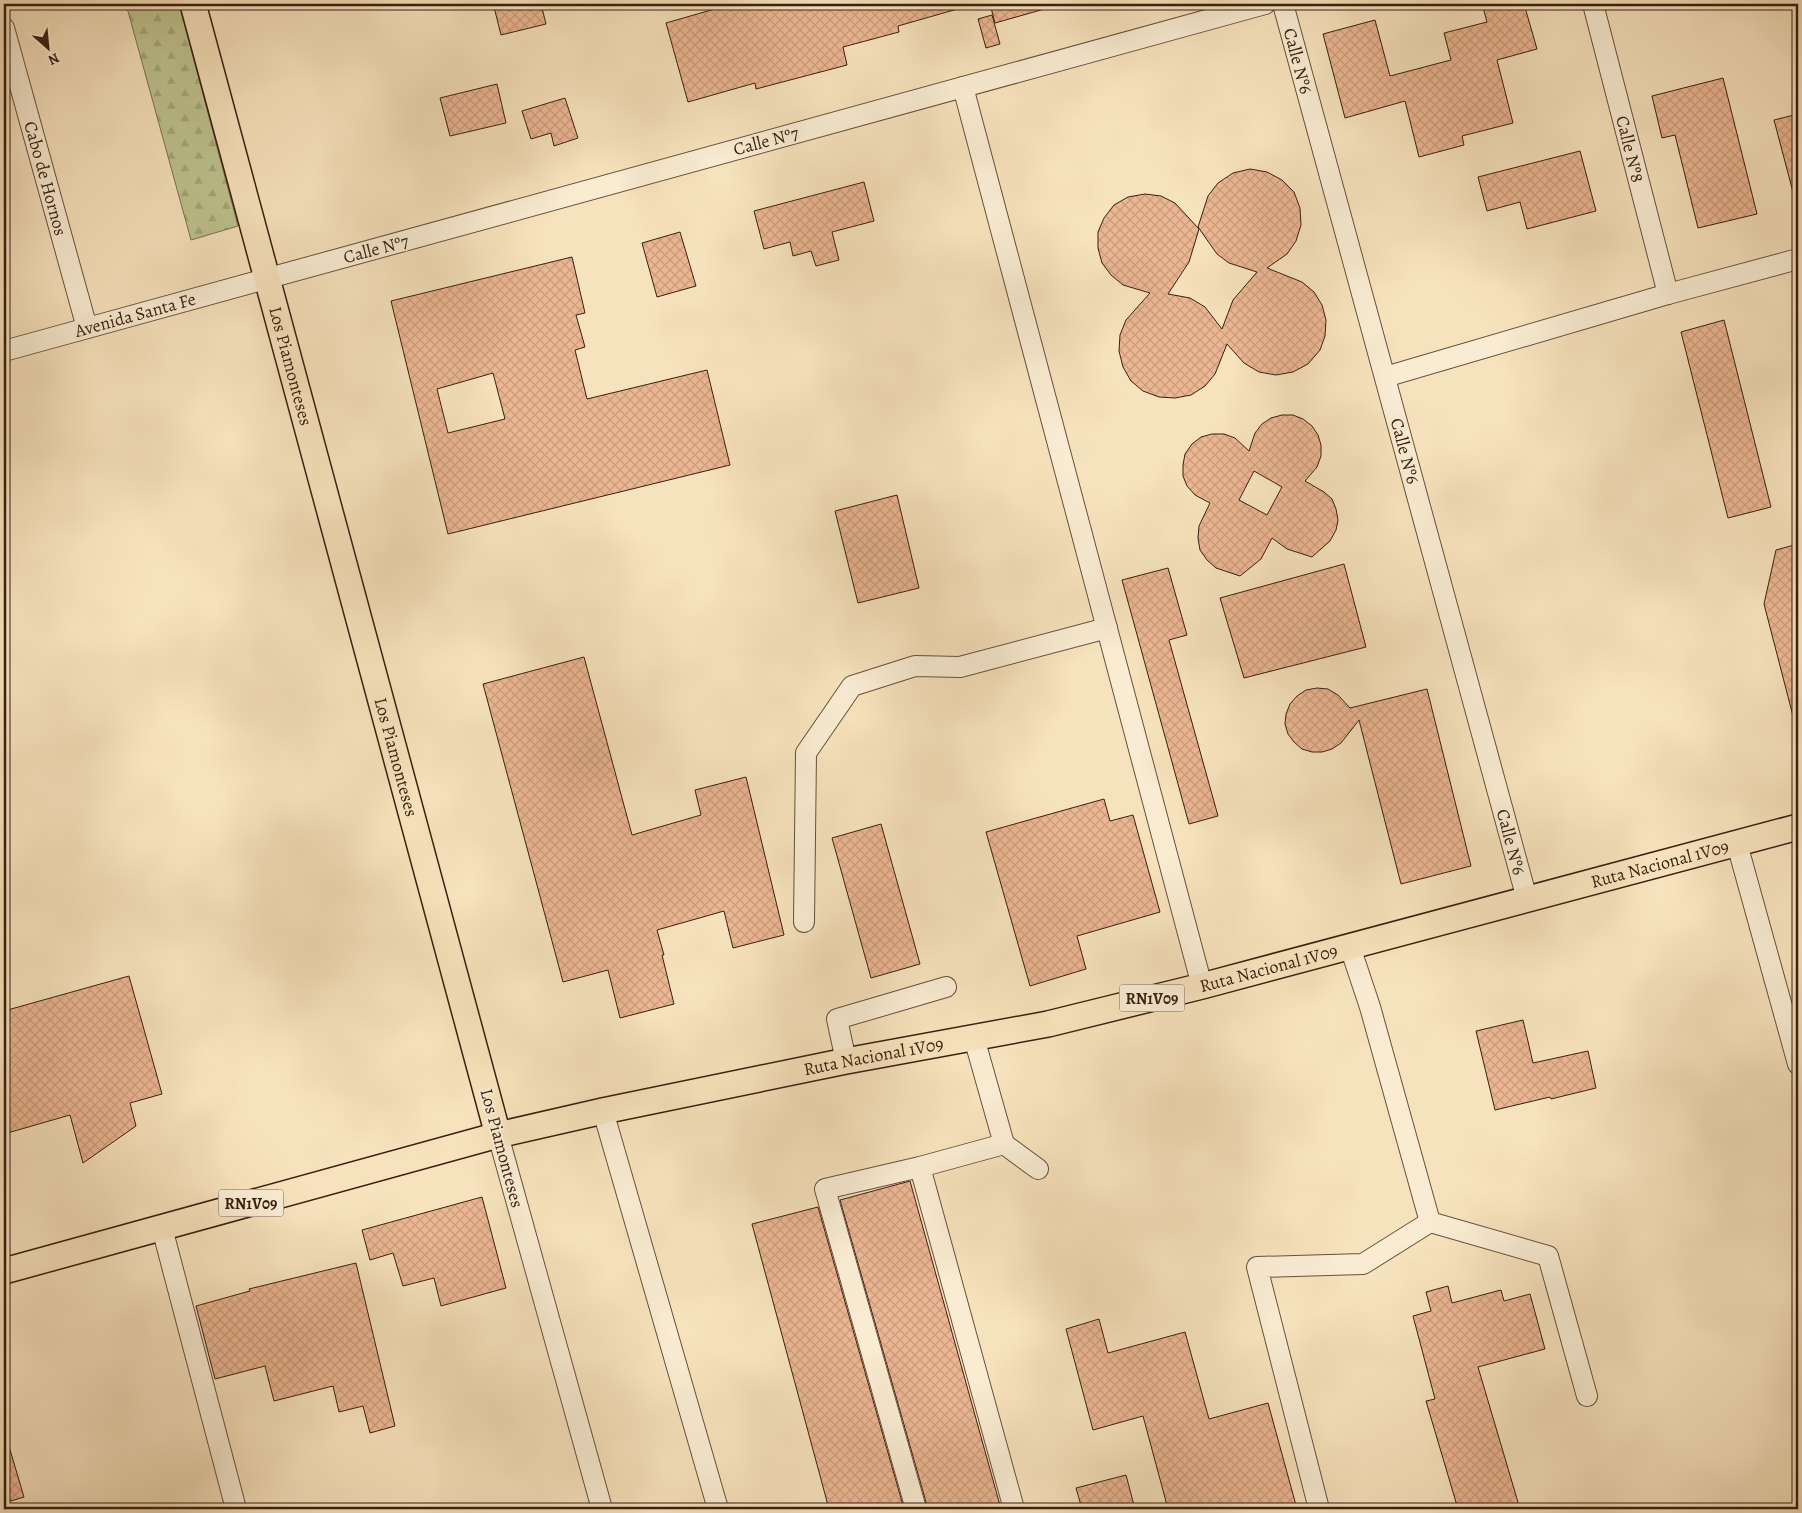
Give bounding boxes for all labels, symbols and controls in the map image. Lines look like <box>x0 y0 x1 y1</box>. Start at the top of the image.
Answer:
north arrow <box>22 22 72 72</box>
street label: Calle Nº6 <box>1278 25 1318 97</box>
text: N <box>45 48 63 70</box>
street label: Calle Nº8 <box>1610 113 1650 185</box>
street label: Cabo de Hornos <box>18 118 73 238</box>
street label: Calle Nº7 <box>731 121 802 161</box>
street label: Calle Nº7 <box>341 229 412 269</box>
street label: Avenida Santa Fe <box>71 287 198 343</box>
street label: Los Piamonteses <box>263 304 318 428</box>
street label: Calle Nº6 <box>1385 415 1425 487</box>
street label: Los Piamonteses <box>369 695 424 819</box>
street label: Calle Nº6 <box>1491 806 1531 878</box>
street label: Ruta Nacional 1V09 <box>1588 834 1732 894</box>
street label: Ruta Nacional 1V09 <box>1197 938 1340 998</box>
road number: RN1V09 <box>1120 984 1184 1011</box>
street label: Ruta Nacional 1V09 <box>801 1031 945 1081</box>
street label: Los Piamonteses <box>475 1086 529 1210</box>
road number: RN1V09 <box>218 1190 284 1216</box>

